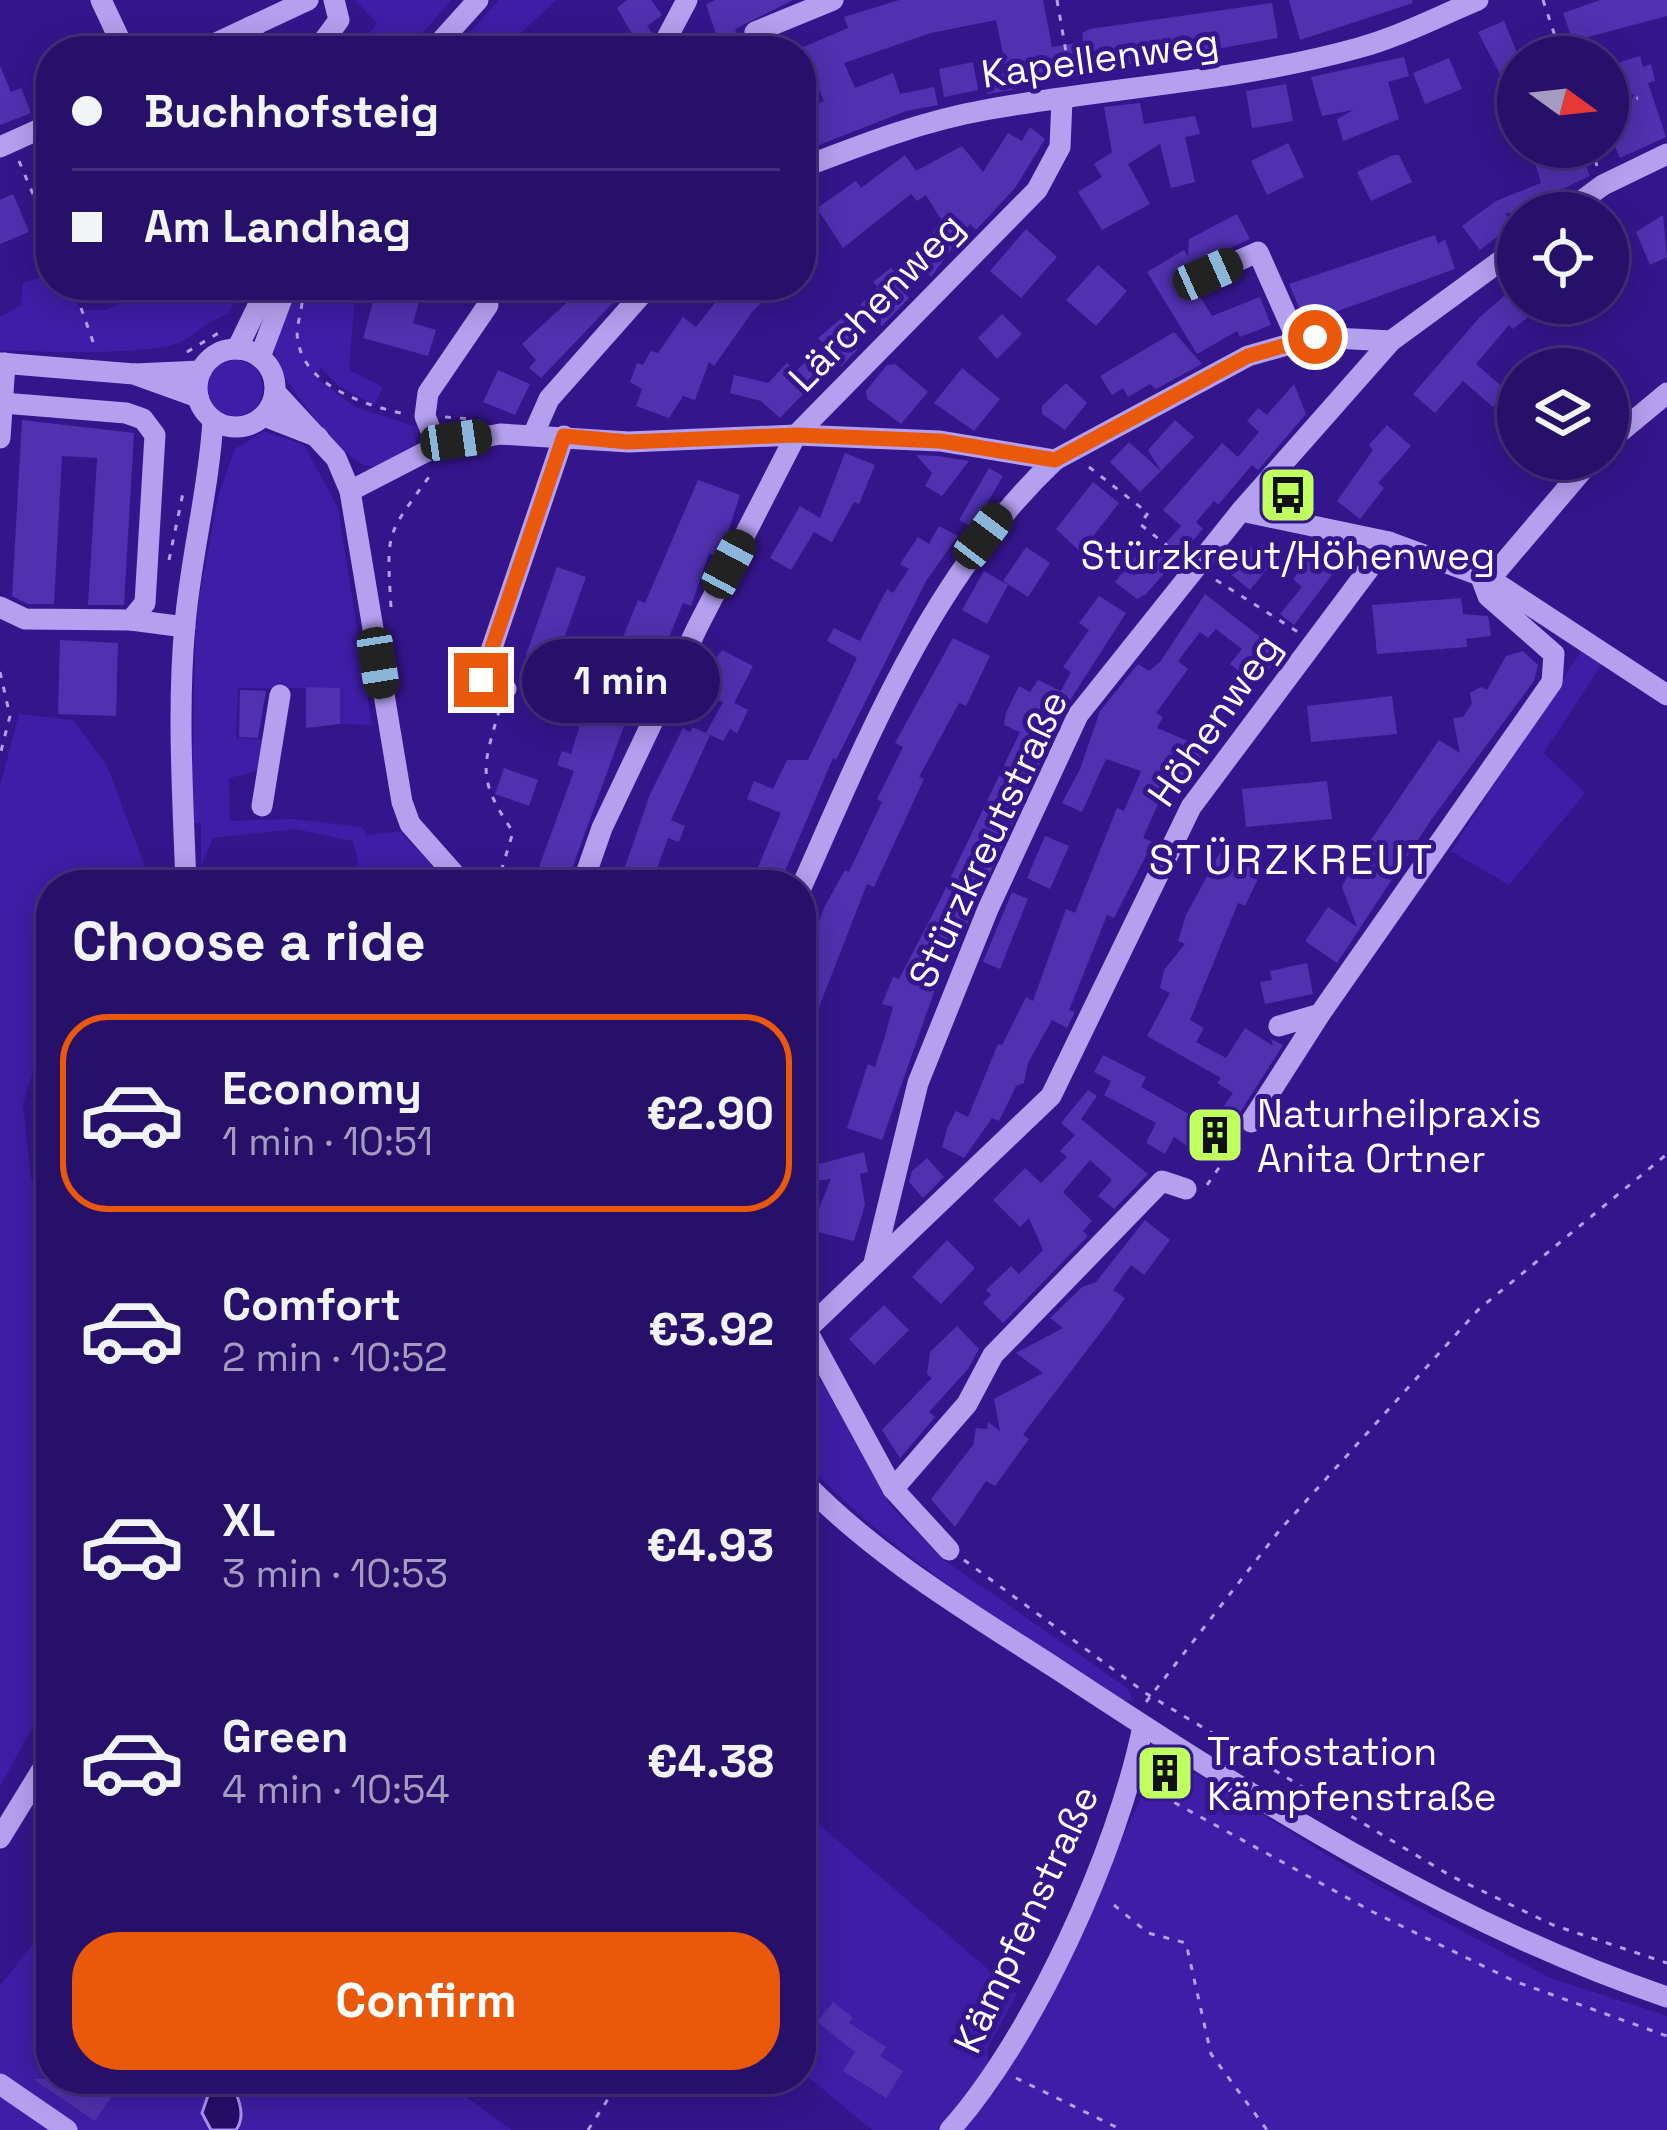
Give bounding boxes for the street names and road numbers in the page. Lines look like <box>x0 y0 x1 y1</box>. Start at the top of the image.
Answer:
street label: Kapellenweg <box>978 17 1222 99</box>
street label: Lärchenweg <box>778 202 974 402</box>
street label: Höhenweg <box>1137 624 1291 816</box>
street label: Stürzkreutstraße <box>898 682 1078 996</box>
street label: Kämpfenstraße <box>943 1777 1109 2061</box>

